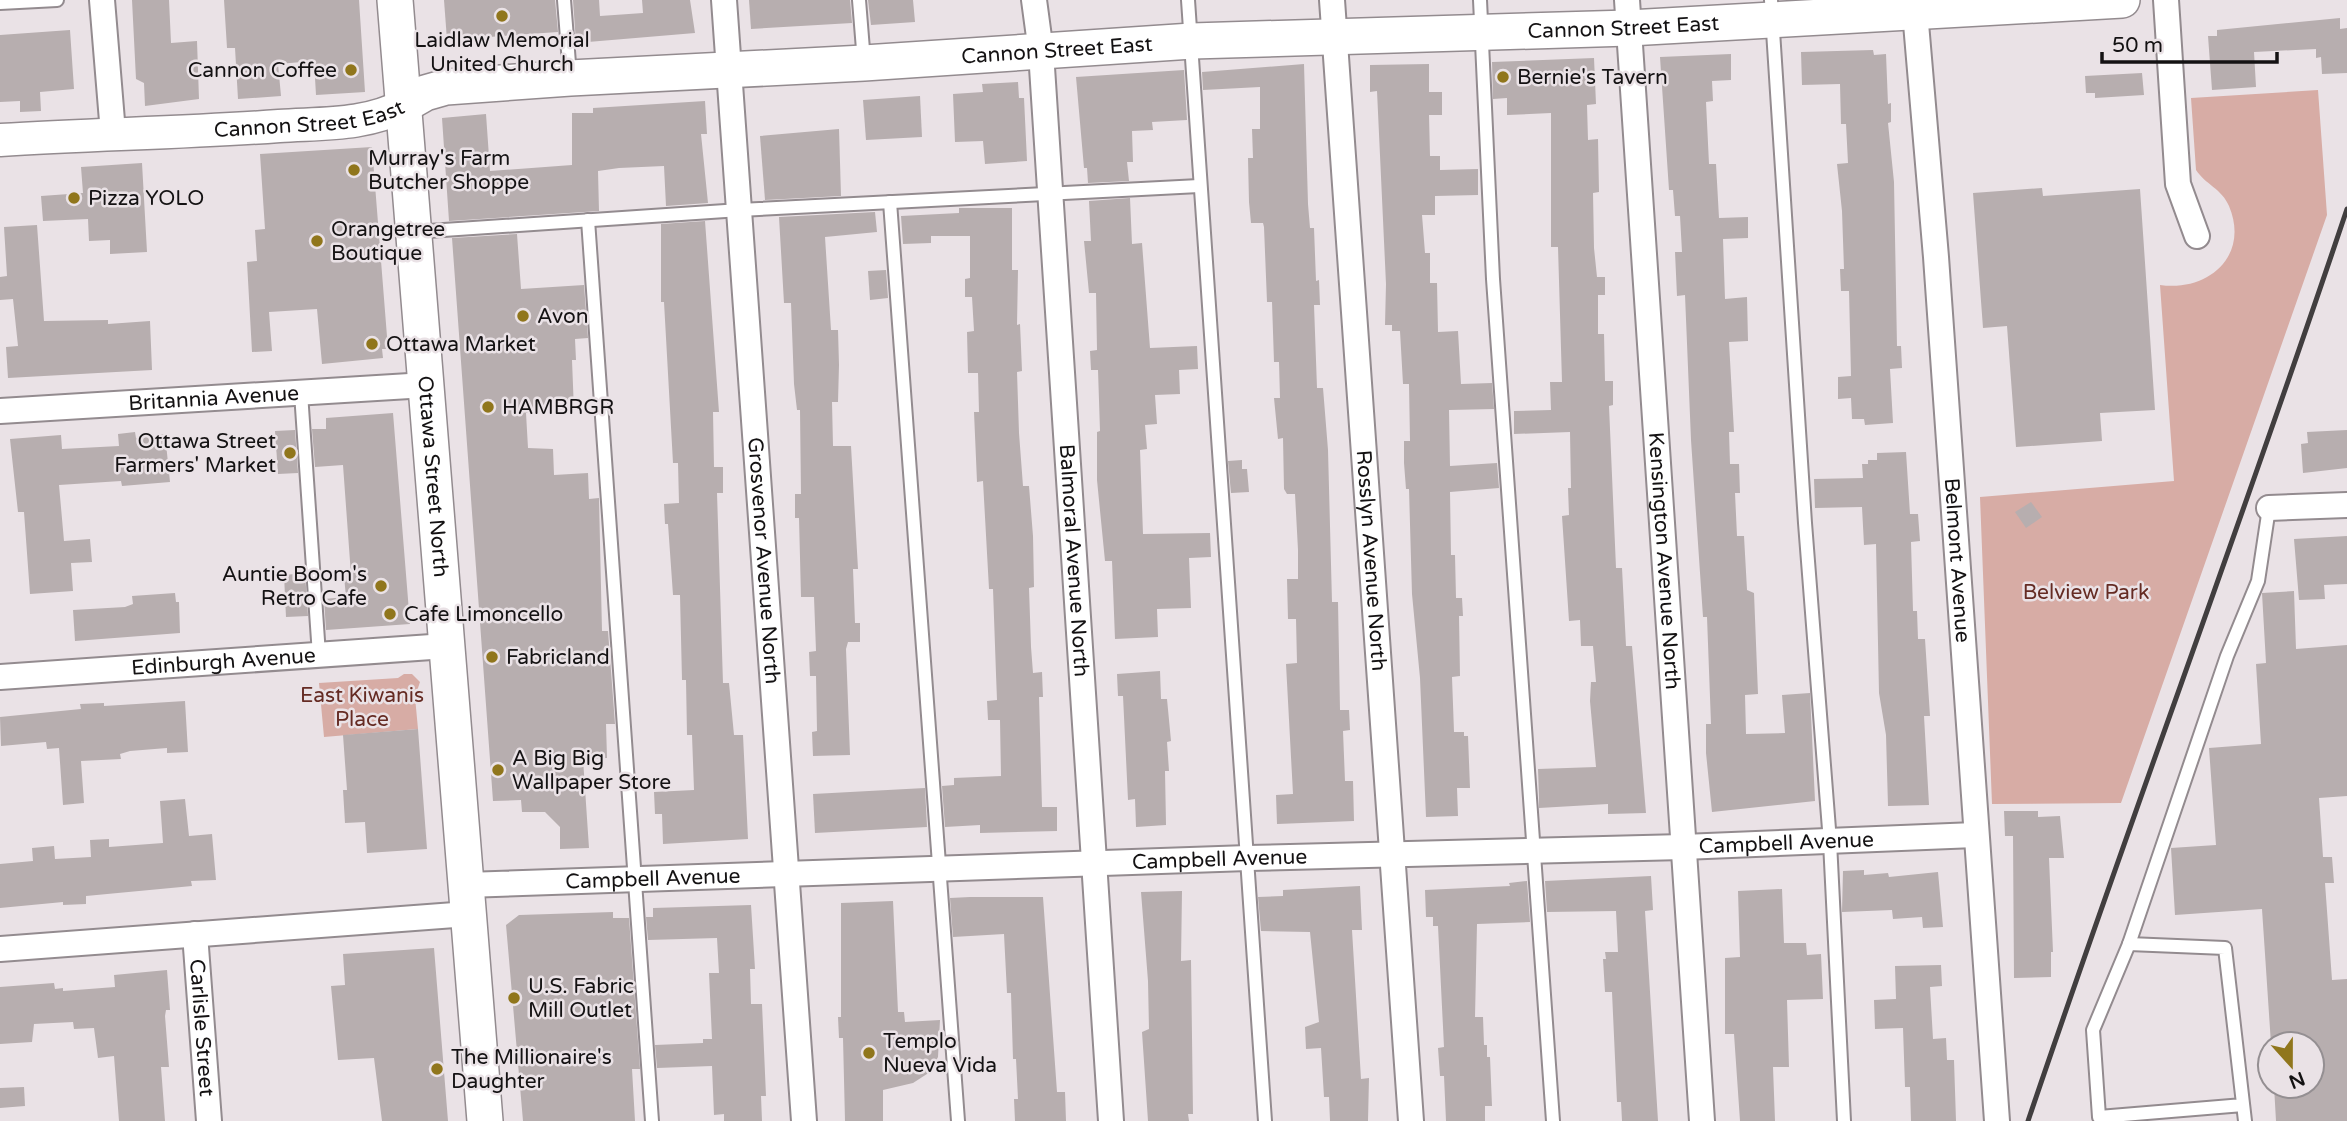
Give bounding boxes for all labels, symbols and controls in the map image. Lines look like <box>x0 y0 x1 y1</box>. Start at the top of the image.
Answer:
marker: Laidlaw Memorial United Church <box>494 8 510 24</box>
street label: Cannon Street East <box>1527 10 1720 44</box>
scale bar <box>2102 21 2277 65</box>
place label: Laidlaw Memorial United Church <box>414 28 590 77</box>
street label: Cannon Street East <box>960 31 1153 69</box>
text: 50 m <box>2112 33 2163 58</box>
place label: Cannon Coffee <box>188 58 337 83</box>
marker: Cannon Coffee <box>343 62 359 78</box>
place label: Bernie's Tavern <box>1517 65 1668 90</box>
marker: Bernie's Tavern <box>1495 69 1511 85</box>
street label: Cannon Street East <box>213 95 408 143</box>
place label: Murray's Farm Butcher Shoppe <box>368 146 529 195</box>
marker: Murray's Farm Butcher Shoppe <box>346 162 362 178</box>
place label: Pizza YOLO <box>88 186 204 211</box>
marker: Pizza YOLO <box>66 190 82 206</box>
place label: Orangetree Boutique <box>331 217 445 266</box>
marker: Orangetree Boutique <box>309 233 325 249</box>
place label: Avon <box>537 304 588 329</box>
marker: Avon <box>515 308 531 324</box>
place label: Ottawa Market <box>386 332 536 357</box>
marker: Ottawa Market <box>364 336 380 352</box>
street label: Ottawa Street North <box>413 375 454 578</box>
street label: Britannia Avenue <box>128 380 300 416</box>
place label: HAMBRGR <box>502 395 614 420</box>
marker: HAMBRGR <box>480 399 496 415</box>
place label: Ottawa Street Farmers' Market <box>114 429 276 478</box>
street label: Kensington Avenue North <box>1643 431 1686 690</box>
street label: Grosvenor Avenue North <box>743 436 785 685</box>
street label: Balmoral Avenue North <box>1054 443 1094 678</box>
marker: Ottawa Street Farmers' Market <box>282 445 298 461</box>
street label: Rosslyn Avenue North <box>1351 449 1392 672</box>
street label: Belmont Avenue <box>1939 477 1976 644</box>
place label: Auntie Boom's Retro Cafe <box>222 562 367 611</box>
marker: Auntie Boom's Retro Cafe <box>373 578 389 594</box>
park label: Belview Park <box>2023 580 2149 605</box>
place label: Cafe Limoncello <box>404 602 563 627</box>
marker: Cafe Limoncello <box>382 606 398 622</box>
street label: Edinburgh Avenue <box>130 643 317 680</box>
place label: Fabricland <box>506 645 610 670</box>
marker: Fabricland <box>484 649 500 665</box>
park label: East Kiwanis Place <box>300 683 424 732</box>
place label: A Big Big Wallpaper Store <box>512 746 671 795</box>
marker: A Big Big Wallpaper Store <box>490 762 506 778</box>
street label: Campbell Avenue <box>1698 827 1874 859</box>
street label: Campbell Avenue <box>1132 844 1308 874</box>
street label: Campbell Avenue <box>565 863 741 894</box>
street label: Carlisle Street <box>184 958 220 1097</box>
place label: U.S. Fabric Mill Outlet <box>528 974 634 1023</box>
marker: U.S. Fabric Mill Outlet <box>506 990 522 1006</box>
place label: Templo Nueva Vida <box>883 1029 997 1078</box>
north arrow <box>2256 1030 2326 1100</box>
place label: The Millionaire's Daughter <box>451 1045 612 1094</box>
marker: Templo Nueva Vida <box>861 1045 877 1061</box>
marker: The Millionaire's Daughter <box>429 1061 445 1077</box>
text: N <box>2286 1067 2308 1093</box>

